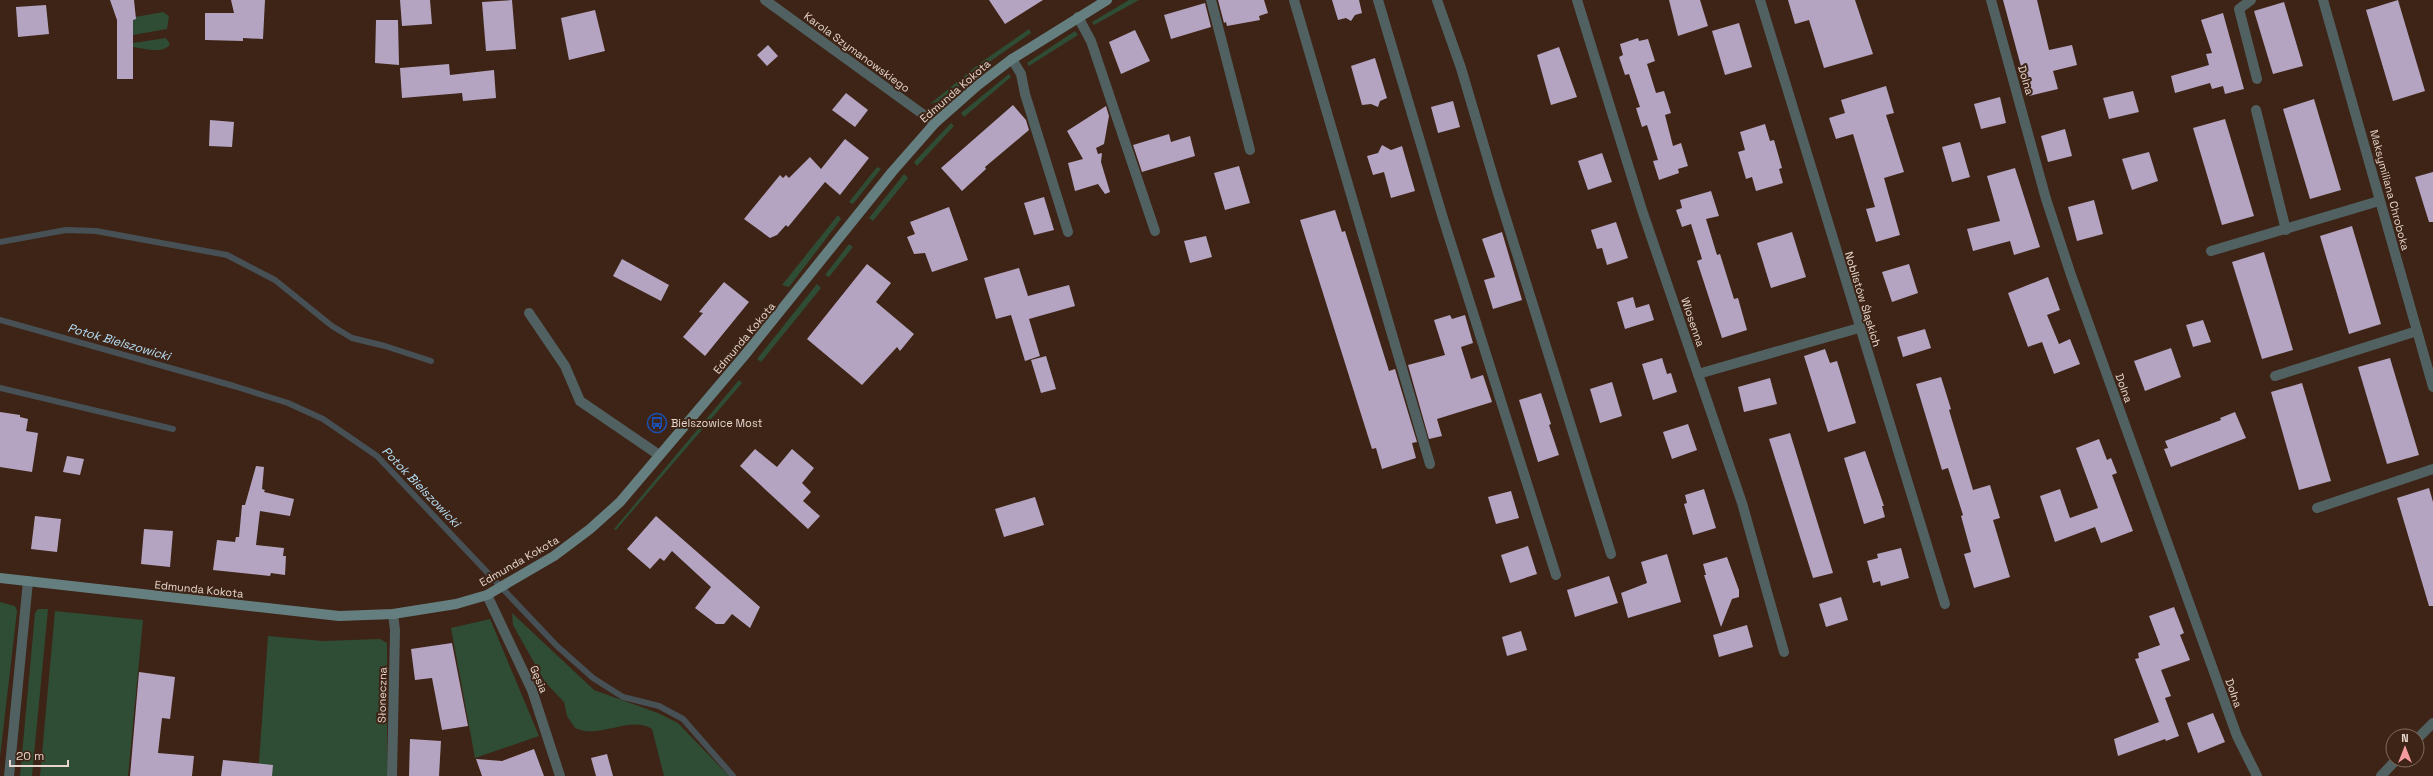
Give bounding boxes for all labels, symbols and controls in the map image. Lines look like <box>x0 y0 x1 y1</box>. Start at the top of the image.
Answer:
street label: Karola Szymanowskiego <box>801 9 913 95</box>
street label: Edmunda Kokota <box>917 56 994 126</box>
street label: Dolna <box>2015 64 2037 97</box>
street label: Maksymiliana Chroboka <box>2367 128 2413 253</box>
street label: Noblistów Śląskich <box>1842 249 1885 348</box>
street label: Wiosenna <box>1678 295 1708 349</box>
street label: Edmunda Kokota <box>710 299 778 377</box>
water label: Potok Bielszowicki <box>66 320 174 365</box>
street label: Dolna <box>2112 372 2136 405</box>
bus stop icon: Bielszowice Most <box>646 412 668 434</box>
place label: Bielszowice Most <box>671 416 763 430</box>
water label: Potok Bielszowicki <box>378 443 465 532</box>
street label: Edmunda Kokota <box>477 532 562 589</box>
street label: Edmunda Kokota <box>154 577 245 601</box>
street label: Gęsia <box>527 663 551 696</box>
street label: Słoneczna <box>375 666 389 723</box>
street label: Dolna <box>2223 677 2246 710</box>
north arrow <box>2385 728 2425 768</box>
text: N <box>2401 731 2409 745</box>
scale bar <box>10 742 68 768</box>
text: 20 m <box>16 748 44 764</box>

